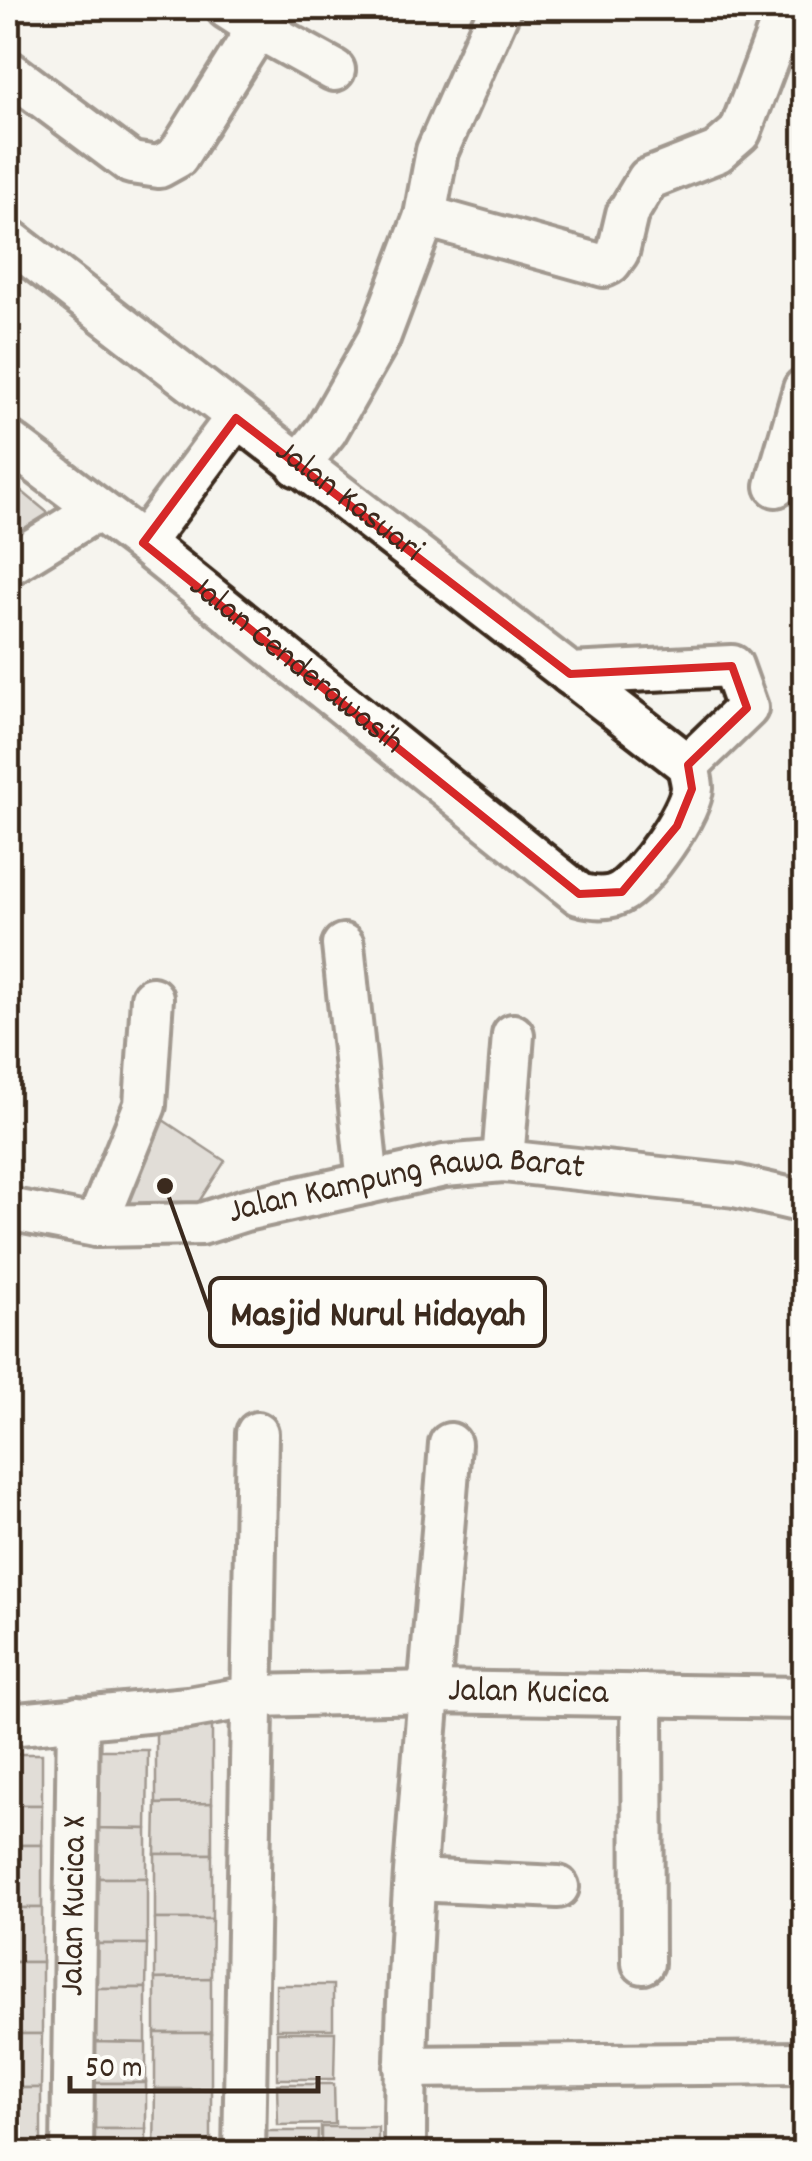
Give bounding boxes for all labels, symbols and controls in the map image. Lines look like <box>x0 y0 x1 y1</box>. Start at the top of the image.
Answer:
street label: Jalan Kasuari <box>263 428 433 576</box>
street label: Jalan Cenderawasih <box>177 563 414 768</box>
street label: Jalan Kampung Rawa Barat <box>222 1136 587 1239</box>
callout: Masjid Nurul Hidayah <box>210 1278 545 1346</box>
text: Masjid Nurul Hidayah <box>230 1290 526 1345</box>
street label: Jalan Kucica <box>447 1667 609 1720</box>
street label: Jalan Kucica X <box>49 1815 102 1997</box>
scale bar <box>70 2031 318 2093</box>
text: 50 m <box>85 2049 143 2092</box>

